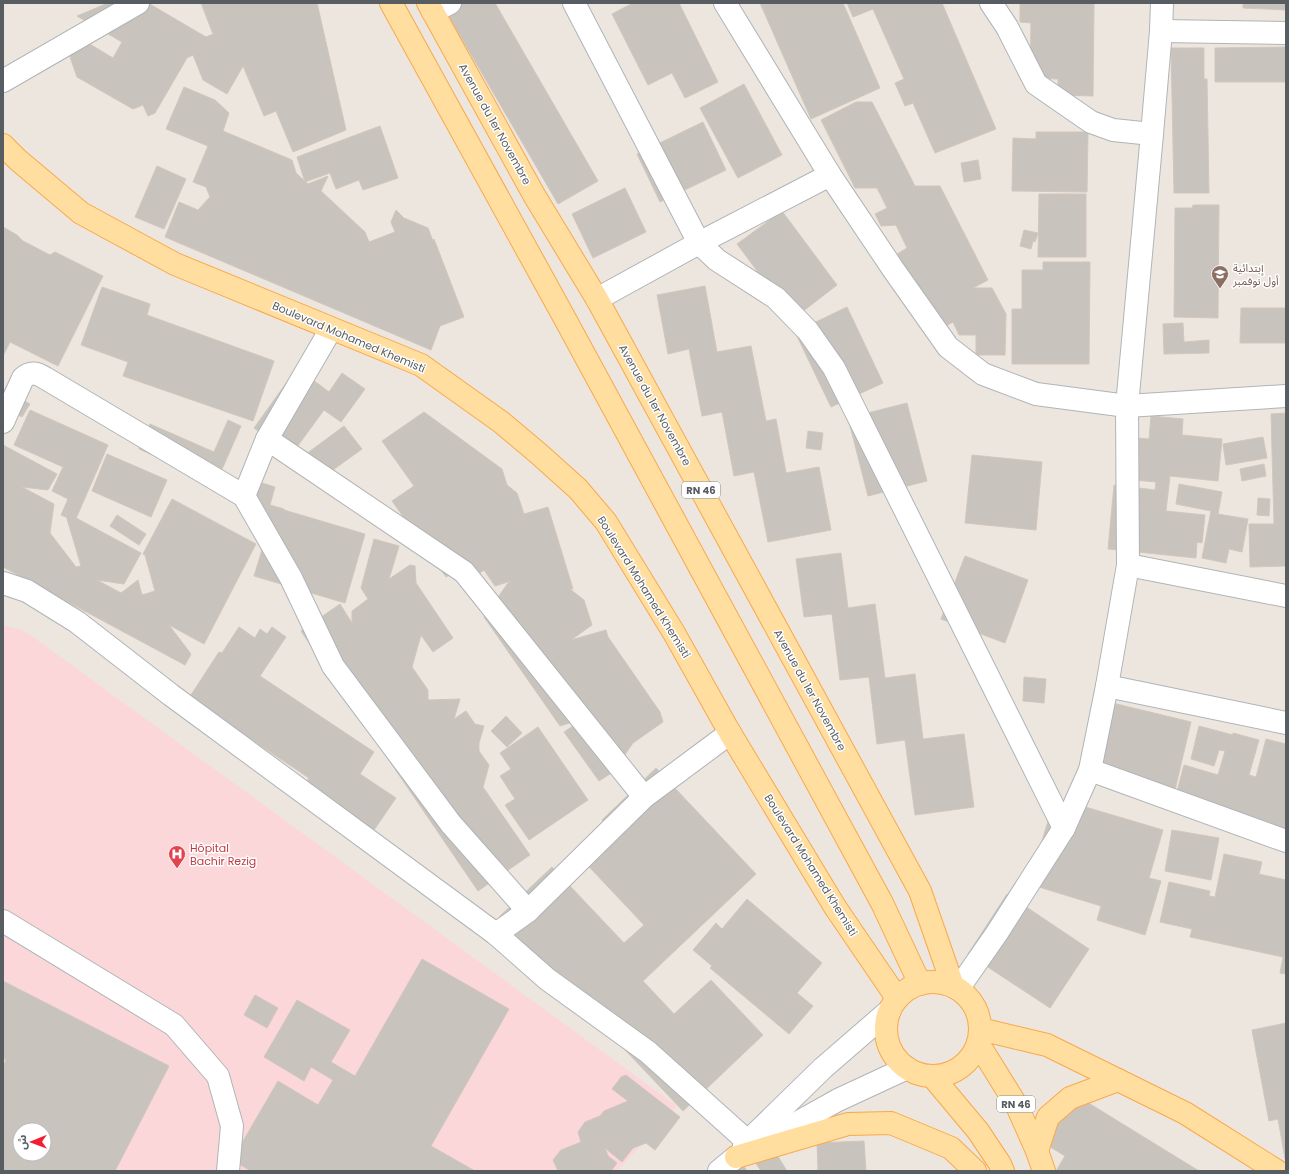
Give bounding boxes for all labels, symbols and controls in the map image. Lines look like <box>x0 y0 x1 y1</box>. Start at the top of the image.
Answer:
street label: Avenue du 1er Novembre <box>455 60 535 188</box>
place label: إبتدائية أول نوفمبر <box>1232 260 1279 289</box>
school or university icon: إبتدائية أول نوفمبر <box>1210 264 1230 289</box>
street label: Boulevard Mohamed Khemisti <box>270 297 428 377</box>
street label: Avenue du 1er Novembre <box>615 341 695 469</box>
road number: RN 46 <box>682 482 720 498</box>
street label: Boulevard Mohamed Khemisti <box>594 513 695 661</box>
street label: Avenue du 1er Novembre <box>770 626 850 754</box>
street label: Boulevard Mohamed Khemisti <box>761 791 862 939</box>
place label: Hôpital Bachir Rezig <box>190 840 256 869</box>
hospital icon: Hôpital Bachir Rezig <box>167 844 187 869</box>
road number: RN 46 <box>997 1096 1035 1112</box>
north arrow <box>12 1122 52 1162</box>
text: ش <box>14 1134 30 1150</box>

